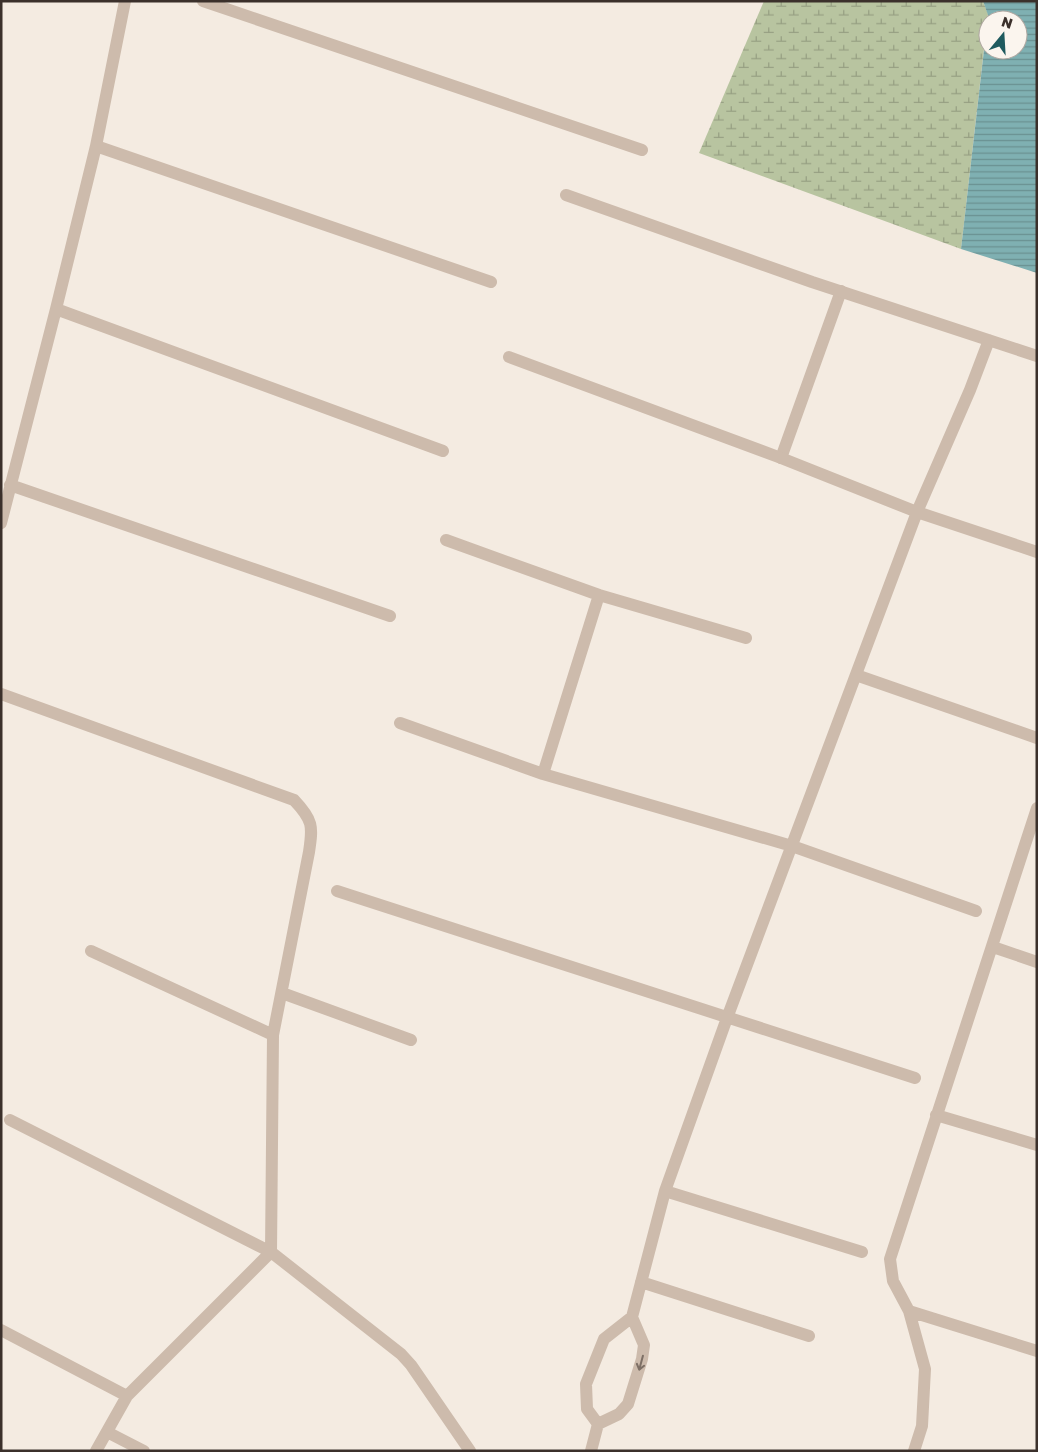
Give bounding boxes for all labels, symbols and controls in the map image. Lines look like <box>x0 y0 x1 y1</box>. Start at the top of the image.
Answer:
north arrow <box>978 10 1028 60</box>
text: N <box>999 12 1015 32</box>
one-way arrow <box>635 1354 645 1370</box>

